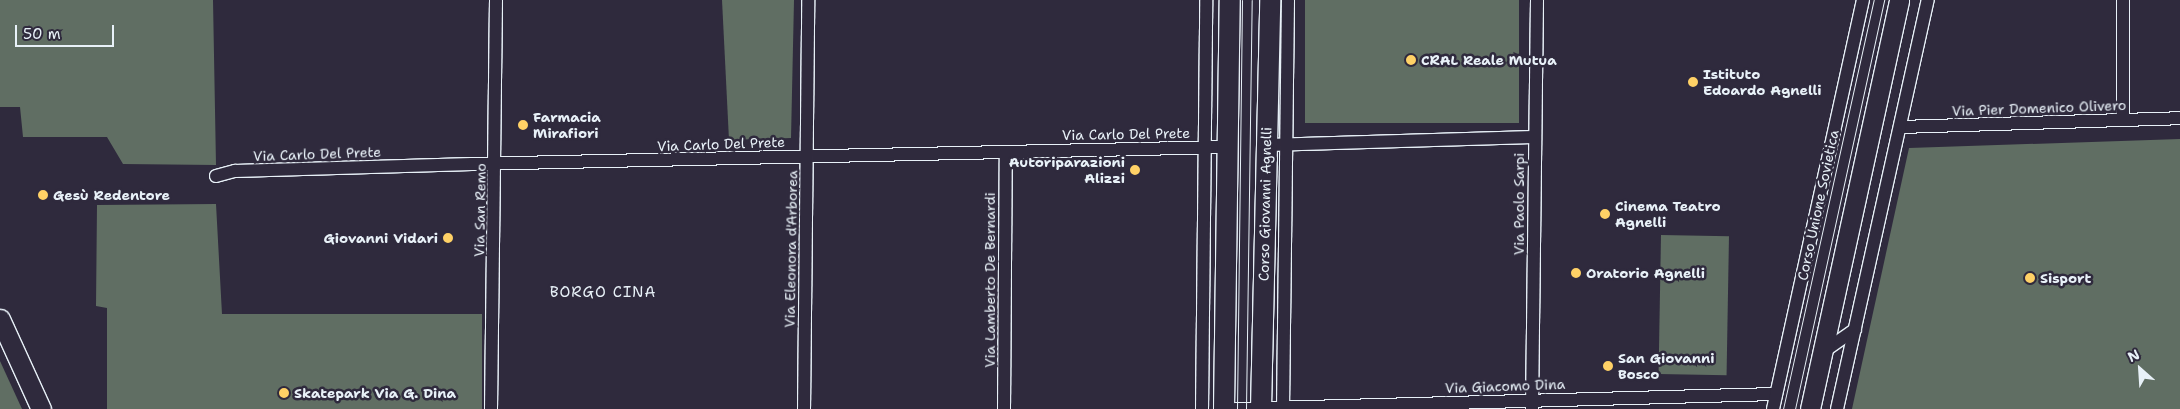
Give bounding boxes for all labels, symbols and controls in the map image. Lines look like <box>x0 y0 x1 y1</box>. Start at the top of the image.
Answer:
scale bar <box>18 15 116 47</box>
text: 50 m <box>23 24 61 44</box>
place label: CRAL Reale Mutua <box>1421 52 1557 68</box>
marker: CRAL Reale Mutua <box>1405 54 1417 66</box>
place label: Istituto Edoardo Agnelli <box>1703 66 1822 98</box>
marker: Istituto Edoardo Agnelli <box>1687 76 1699 88</box>
street label: Via Pier Domenico Olivero <box>1951 97 2127 119</box>
place label: Farmacia Mirafiori <box>533 109 601 142</box>
marker: Farmacia Mirafiori <box>517 119 529 131</box>
street label: Via Carlo Del Prete <box>1062 124 1190 144</box>
street label: Corso Giovanni Agnelli <box>1255 127 1275 281</box>
street label: Corso Unione Sovietica <box>1794 128 1842 282</box>
street label: Via Carlo Del Prete <box>657 133 785 155</box>
street label: Via Carlo Del Prete <box>253 143 381 165</box>
street label: Via Paolo Sarpi <box>1511 153 1527 255</box>
place label: Autoriparazioni Alizzi <box>1009 154 1125 186</box>
street label: Via San Remo <box>471 163 489 257</box>
marker: Autoriparazioni Alizzi <box>1129 164 1141 176</box>
street label: Via Eleonora d'Arborea <box>781 170 801 328</box>
place label: Gesù Redentore <box>53 187 170 203</box>
marker: Gesù Redentore <box>37 189 49 201</box>
street label: Via Lamberto De Bernardi <box>982 192 998 368</box>
place label: Cinema Teatro Agnelli <box>1615 198 1721 230</box>
marker: Cinema Teatro Agnelli <box>1599 208 1611 220</box>
place label: Giovanni Vidari <box>323 230 438 246</box>
marker: Giovanni Vidari <box>442 232 454 244</box>
place label: Oratorio Agnelli <box>1586 265 1705 281</box>
marker: Oratorio Agnelli <box>1570 267 1582 279</box>
place label: Sisport <box>2040 270 2091 286</box>
marker: Sisport <box>2024 272 2036 284</box>
district label: BORGO CINA <box>548 284 658 302</box>
north arrow <box>2115 344 2165 394</box>
text: N <box>2124 345 2142 366</box>
place label: San Giovanni Bosco <box>1618 350 1715 382</box>
marker: San Giovanni Bosco <box>1602 360 1614 372</box>
street label: Via Giacomo Dina <box>1445 376 1565 396</box>
place label: Skatepark Via G. Dina <box>294 385 456 401</box>
marker: Skatepark Via G. Dina <box>278 387 290 399</box>

